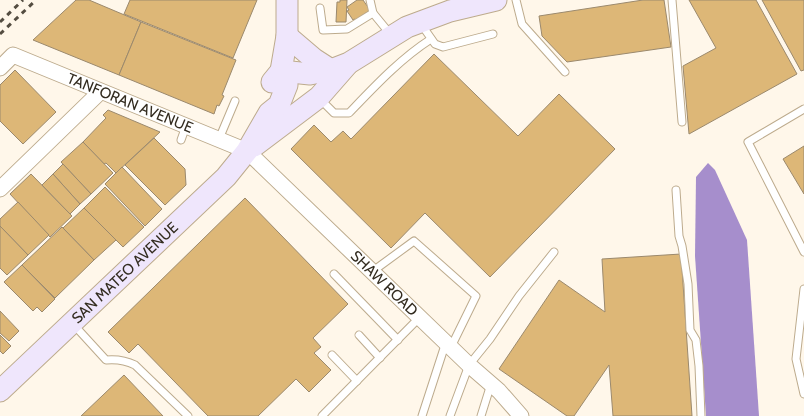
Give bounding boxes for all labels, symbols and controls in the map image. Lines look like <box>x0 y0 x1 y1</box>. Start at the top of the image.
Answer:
street label: TANFORAN AVENUE <box>65 69 196 137</box>
street label: SAN MATEO AVENUE <box>68 218 182 327</box>
street label: SHAW ROAD <box>347 247 422 320</box>

